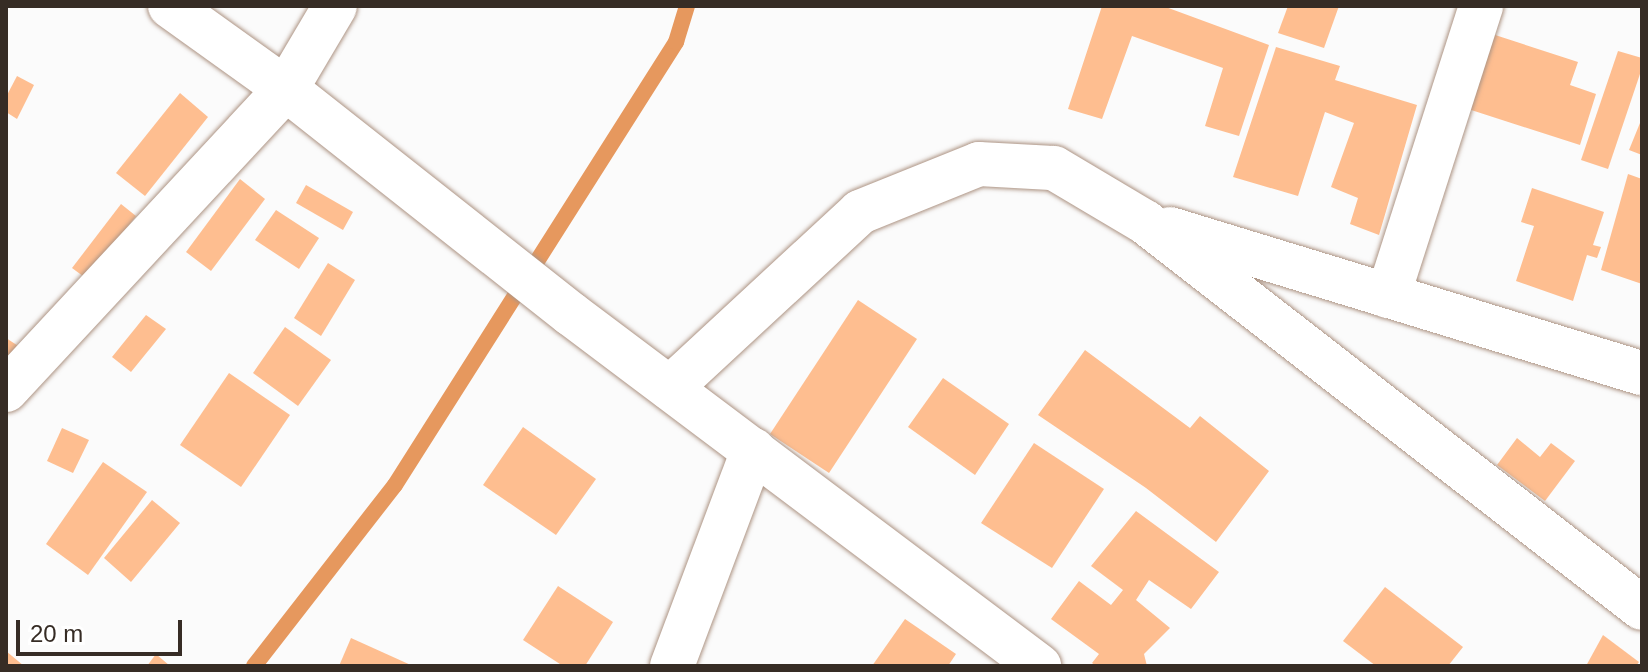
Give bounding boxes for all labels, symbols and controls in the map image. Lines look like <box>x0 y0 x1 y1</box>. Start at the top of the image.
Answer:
scale bar <box>20 604 186 654</box>
text: 20 m <box>30 620 83 647</box>

